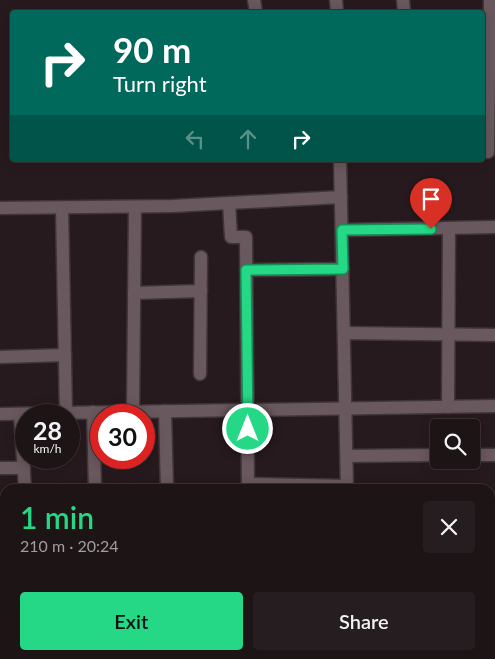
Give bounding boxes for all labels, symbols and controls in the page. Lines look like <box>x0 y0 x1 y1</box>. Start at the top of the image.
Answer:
text: 90 m <box>113 28 191 70</box>
icon: right <box>30 30 95 95</box>
text: Turn right <box>113 70 207 97</box>
icon: left <box>181 125 209 153</box>
icon: ahead <box>234 125 262 153</box>
icon: right <box>287 125 315 153</box>
pin <box>410 178 452 229</box>
icon: arrive <box>417 185 445 213</box>
position arrow <box>221 402 273 454</box>
speed limit sign: 30 <box>90 404 155 469</box>
text: 28 <box>33 415 62 445</box>
map controls <box>430 419 480 469</box>
button: search <box>430 419 480 469</box>
text: km/h <box>33 441 62 456</box>
text: 1 min <box>20 499 94 535</box>
button: close <box>423 501 475 553</box>
text: 210 m · 20:24 <box>20 536 119 555</box>
button: Exit <box>20 592 243 650</box>
button: Share <box>253 592 475 650</box>

